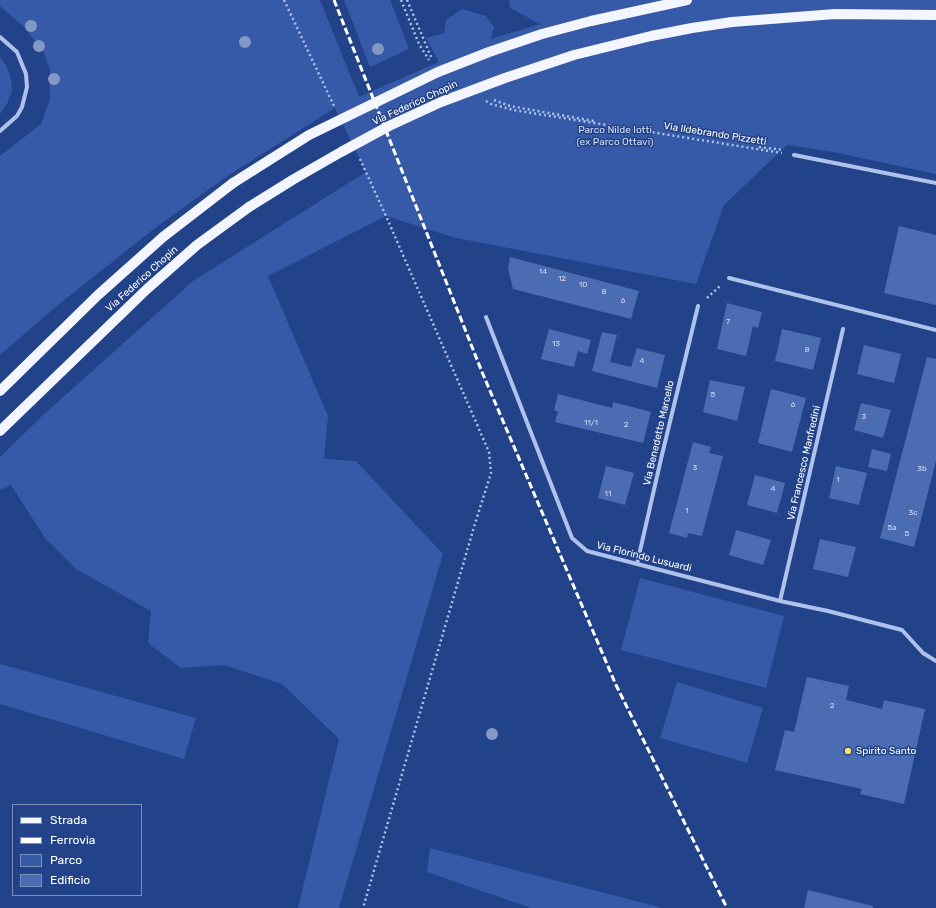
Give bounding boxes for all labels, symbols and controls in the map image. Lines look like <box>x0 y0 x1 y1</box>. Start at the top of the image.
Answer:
street label: Via Federico Chopin <box>370 78 460 128</box>
street label: Via Ildebrando Pizzetti <box>663 120 767 148</box>
park label: Parco Nilde Iotti (ex Parco Ottavi) <box>577 124 653 148</box>
street label: Via Federico Chopin <box>104 244 180 314</box>
house number: 14 <box>539 267 547 277</box>
house number: 12 <box>558 274 566 284</box>
house number: 10 <box>579 280 587 290</box>
house number: 8 <box>601 287 607 297</box>
house number: 6 <box>621 296 625 306</box>
house number: 7 <box>726 317 730 327</box>
house number: 13 <box>552 339 560 349</box>
house number: 8 <box>804 345 810 355</box>
house number: 4 <box>640 356 644 366</box>
street label: Via Benedetto Marcello <box>641 379 677 487</box>
house number: 5 <box>711 390 715 400</box>
house number: 6 <box>791 400 795 410</box>
street label: Via Francesco Manfredini <box>785 405 823 521</box>
house number: 3 <box>862 412 866 422</box>
house number: 11/1 <box>584 418 598 428</box>
house number: 2 <box>624 420 628 430</box>
house number: 3 <box>693 463 697 473</box>
house number: 3b <box>917 464 927 474</box>
house number: 1 <box>836 475 840 485</box>
house number: 4 <box>771 484 775 494</box>
house number: 11 <box>605 489 611 499</box>
house number: 1 <box>685 506 689 516</box>
house number: 3c <box>908 508 918 518</box>
house number: 5a <box>887 523 897 533</box>
house number: 5 <box>905 529 909 539</box>
street label: Via Florindo Lusuardi <box>595 539 693 575</box>
house number: 2 <box>830 701 834 711</box>
place label: Spirito Santo <box>856 745 916 757</box>
marker: Spirito Santo <box>843 746 853 756</box>
legend <box>12 804 142 896</box>
text: Strada <box>50 813 87 827</box>
text: Ferrovia <box>50 833 95 847</box>
text: Parco <box>50 853 82 867</box>
text: Edificio <box>50 873 90 887</box>

